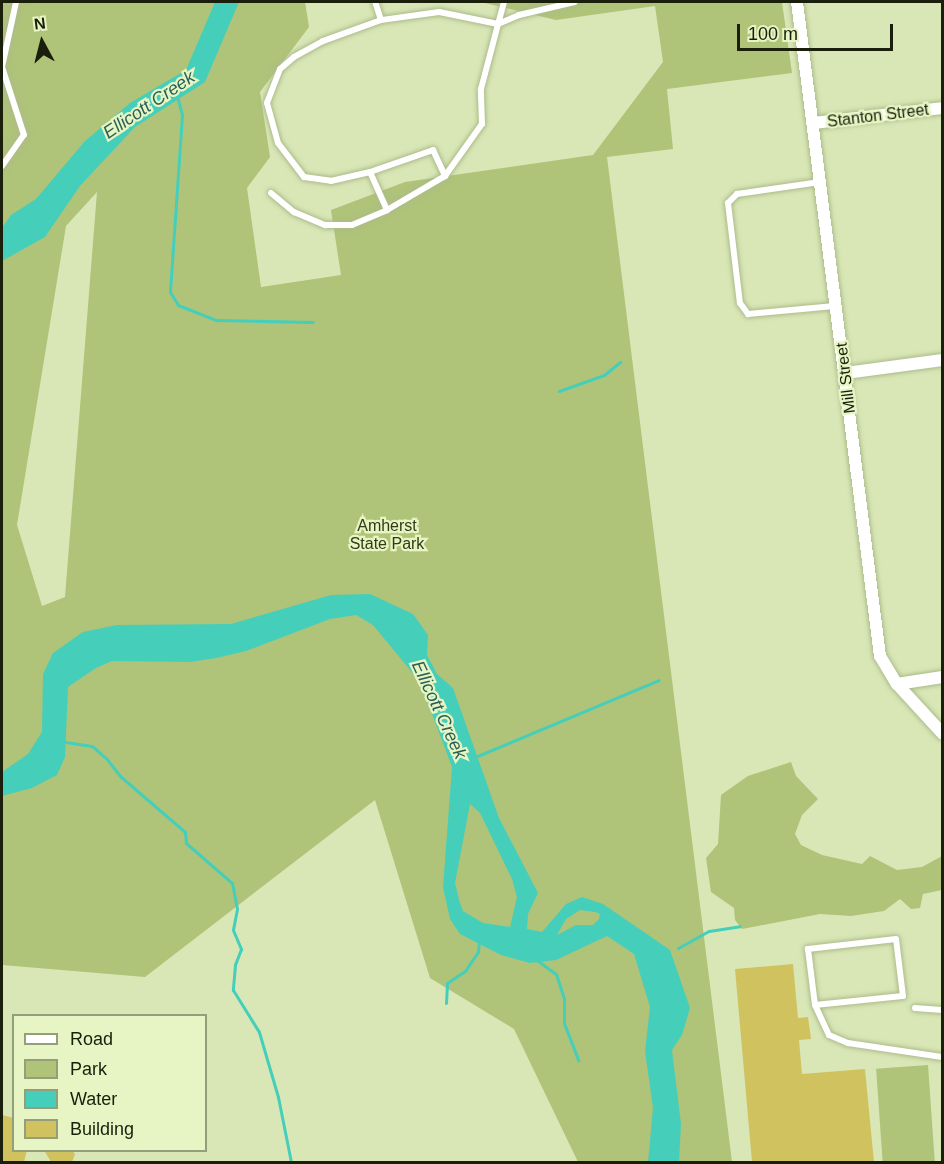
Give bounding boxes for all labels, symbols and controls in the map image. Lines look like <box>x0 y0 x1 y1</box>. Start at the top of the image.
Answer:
north arrow <box>12 12 72 72</box>
scale bar <box>740 12 896 50</box>
text: N <box>33 14 47 33</box>
text: 100 m <box>748 24 798 44</box>
water label: Ellicott Creek <box>99 66 199 144</box>
street label: Stanton Street <box>826 100 930 132</box>
street label: Mill Street <box>832 342 860 414</box>
park label: Amherst State Park <box>350 516 424 554</box>
water label: Ellicott Creek <box>407 657 471 763</box>
legend <box>12 1014 207 1152</box>
text: Road <box>70 1029 113 1049</box>
text: Park <box>70 1059 107 1079</box>
text: Water <box>70 1089 117 1109</box>
text: Building <box>70 1119 134 1139</box>

